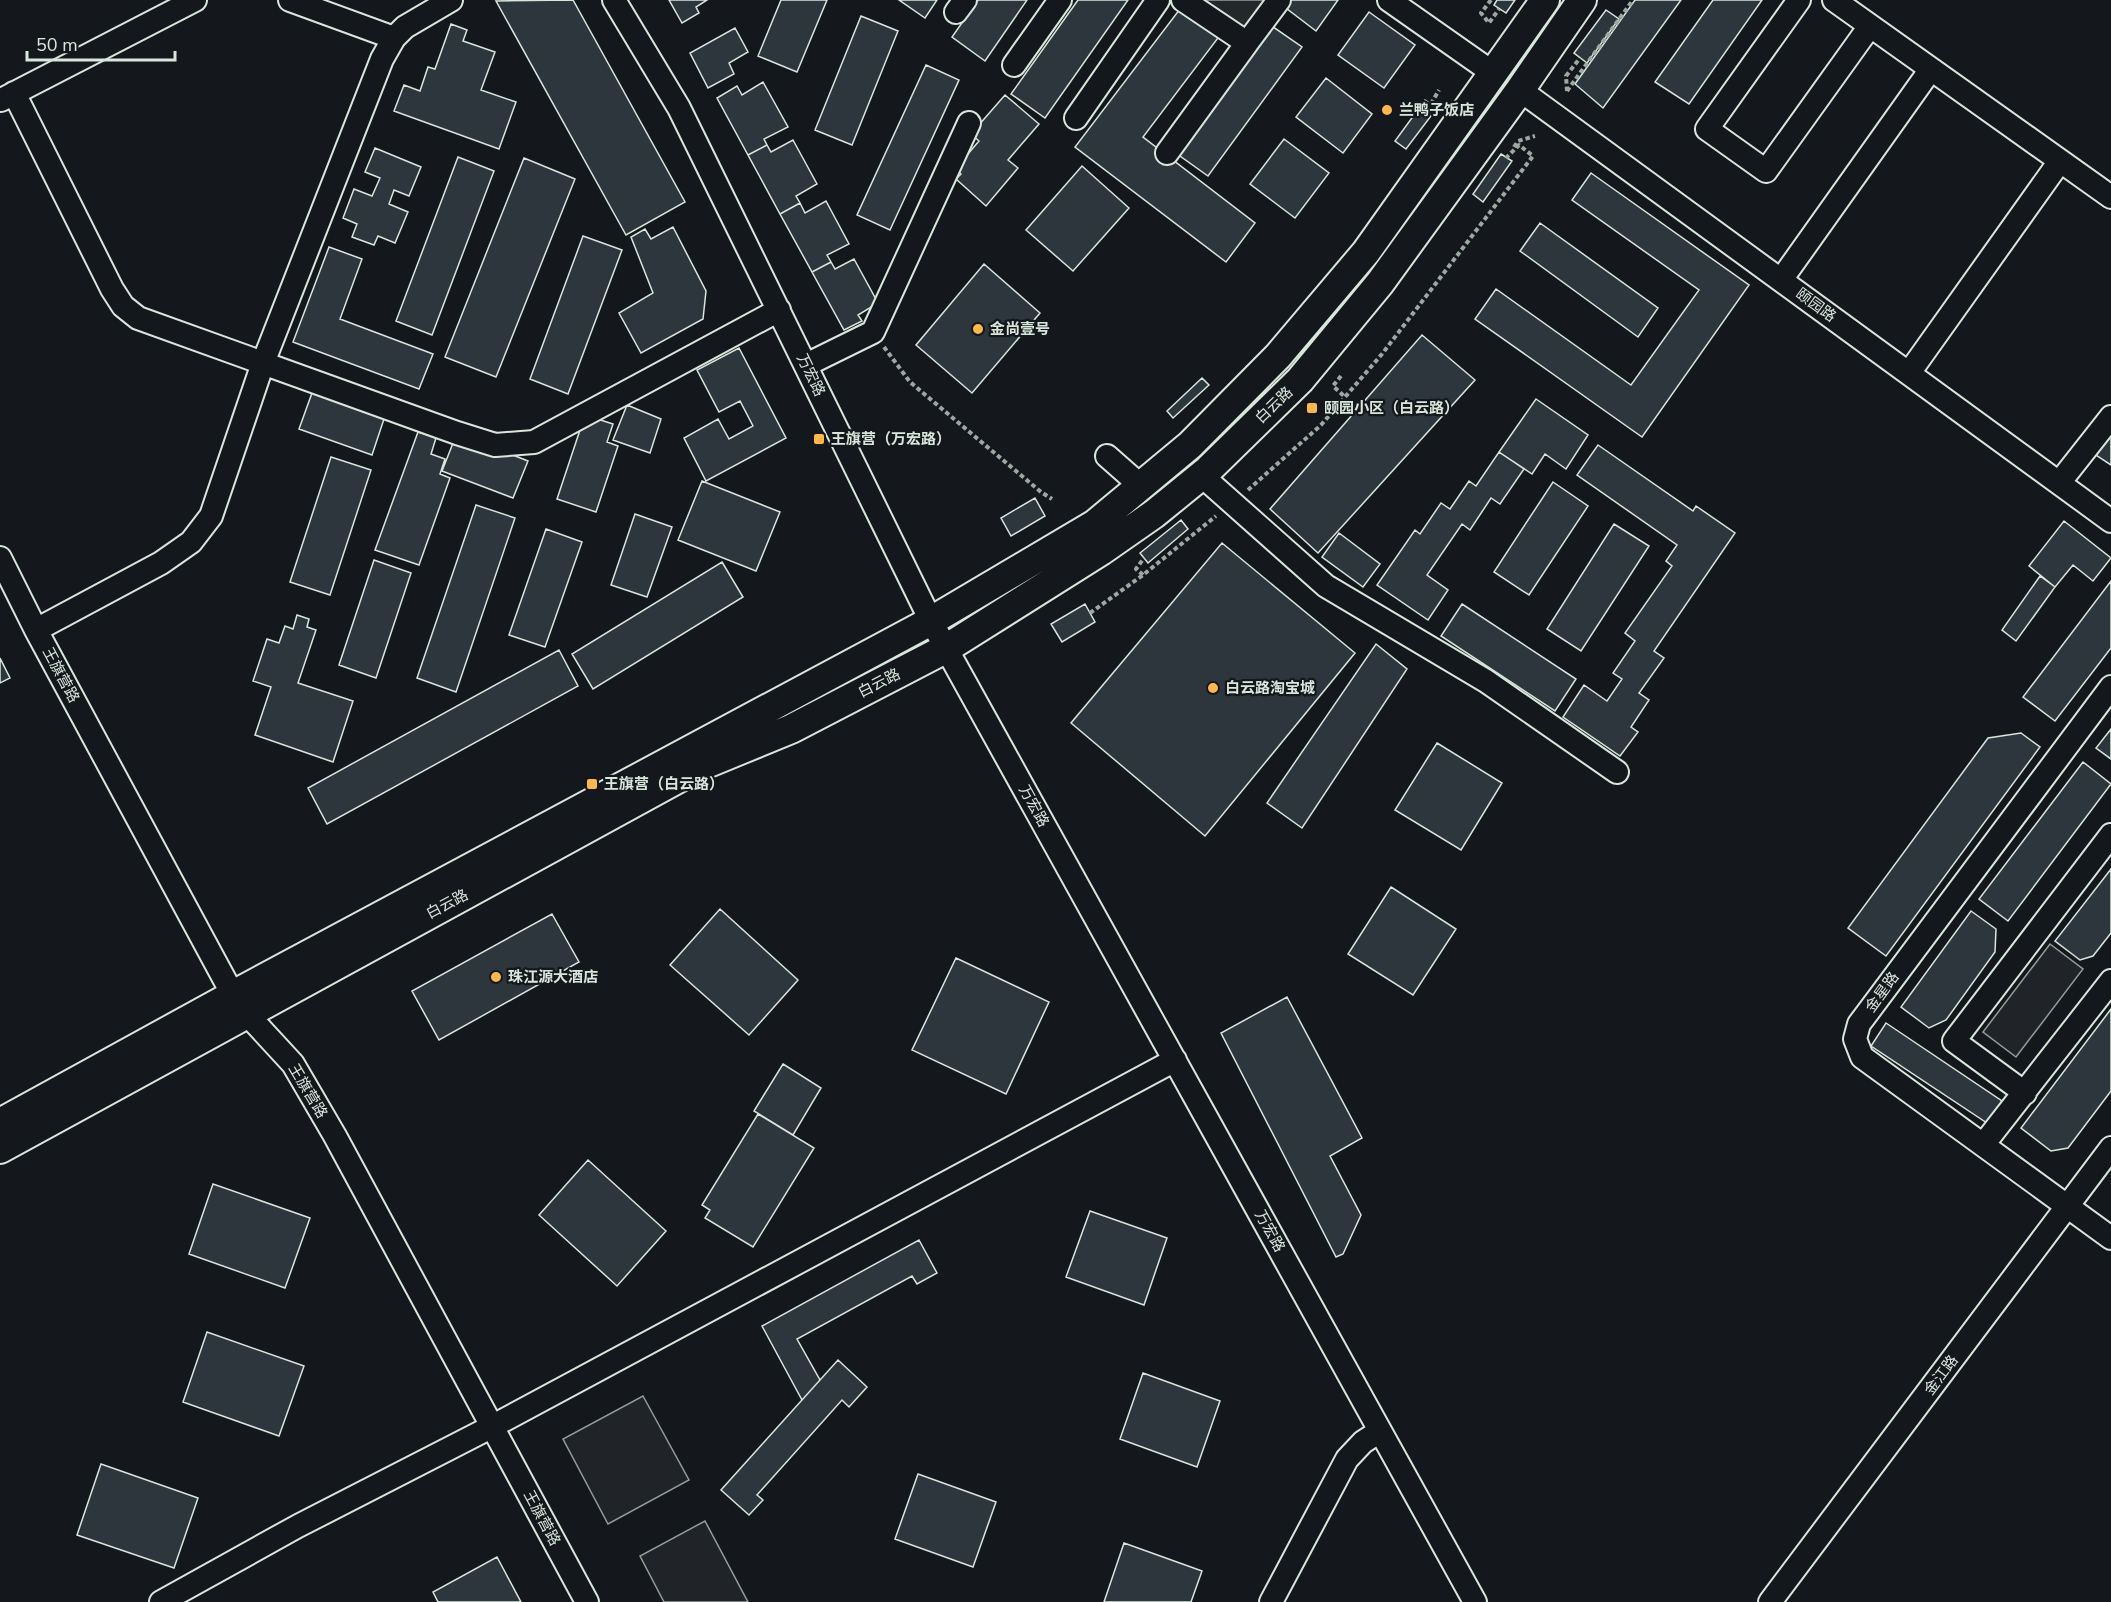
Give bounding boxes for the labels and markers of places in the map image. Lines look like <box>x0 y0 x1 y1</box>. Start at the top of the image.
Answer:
place label: 兰鸭子饭店 <box>1399 100 1474 120</box>
marker: 兰鸭子饭店 <box>1380 103 1394 117</box>
place label: 金尚壹号 <box>990 319 1050 339</box>
marker: 金尚壹号 <box>971 322 985 336</box>
place label: 颐园小区（白云路） <box>1324 398 1459 418</box>
marker: 颐园小区（白云路） <box>1305 401 1319 415</box>
place label: 王旗营（万宏路） <box>831 429 951 449</box>
marker: 王旗营（万宏路） <box>812 432 826 446</box>
place label: 白云路淘宝城 <box>1225 678 1315 698</box>
marker: 白云路淘宝城 <box>1206 681 1220 695</box>
place label: 王旗营（白云路） <box>604 774 724 794</box>
marker: 王旗营（白云路） <box>585 777 599 791</box>
place label: 珠江源大酒店 <box>508 967 598 987</box>
marker: 珠江源大酒店 <box>489 970 503 984</box>

